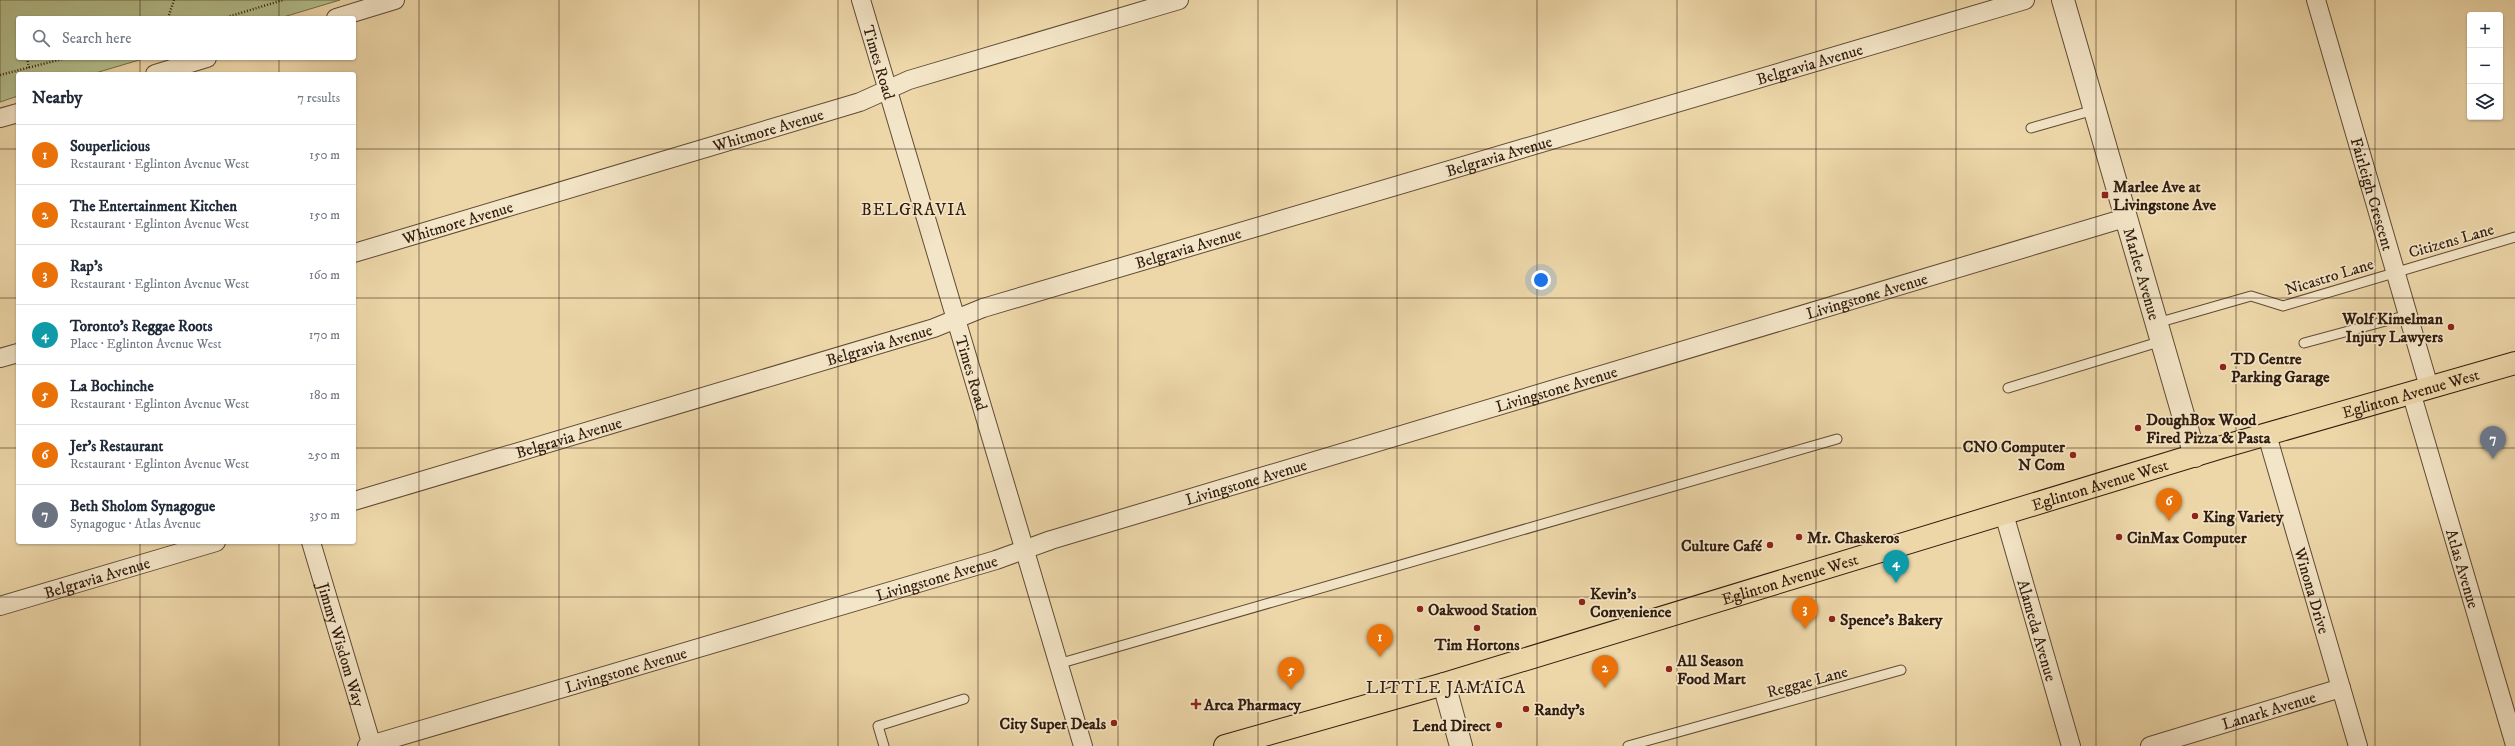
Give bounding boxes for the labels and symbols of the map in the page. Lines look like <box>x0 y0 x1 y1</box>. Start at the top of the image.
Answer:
street label: Times Road <box>858 23 899 102</box>
street label: Belgravia Avenue <box>1754 39 1866 90</box>
street label: Whitmore Avenue <box>710 104 826 157</box>
street label: Belgravia Avenue <box>1444 131 1555 182</box>
street label: Fairleigh Crescent <box>2346 135 2398 253</box>
place label: Marlee Ave at Livingstone Ave <box>2113 177 2216 215</box>
marker: Marlee Ave at Livingstone Ave <box>2100 190 2110 200</box>
street label: Whitmore Avenue <box>399 197 516 249</box>
district label: BELGRAVIA <box>861 199 967 221</box>
street label: Citizens Lane <box>2406 219 2497 263</box>
street label: Belgravia Avenue <box>1133 223 1244 273</box>
street label: Marlee Avenue <box>2118 226 2164 323</box>
street label: Nicastro Lane <box>2283 254 2376 300</box>
street label: Livingstone Avenue <box>1804 269 1930 324</box>
your location <box>1531 270 1551 290</box>
place label: Wolf Kimelman Injury Lawyers <box>2341 309 2444 347</box>
street label: Belgravia Avenue <box>824 320 935 371</box>
marker: Wolf Kimelman Injury Lawyers <box>2446 322 2456 332</box>
street label: Times Road <box>950 334 992 413</box>
place label: TD Centre Parking Garage <box>2230 349 2330 387</box>
street label: Livingstone Avenue <box>1494 362 1620 417</box>
marker: TD Centre Parking Garage <box>2218 362 2228 372</box>
street label: Eglinton Avenue West <box>2340 365 2482 423</box>
place label: DoughBox Wood Fired Pizza & Pasta <box>2146 410 2272 448</box>
street label: Belgravia Avenue <box>514 413 625 463</box>
marker: DoughBox Wood Fired Pizza & Pasta <box>2133 423 2143 433</box>
pin: 7 <box>2480 426 2506 459</box>
place label: CNO Computer N Com <box>1963 437 2066 475</box>
marker: CNO Computer N Com <box>2068 450 2078 460</box>
street label: Livingstone Avenue <box>1183 455 1310 510</box>
street label: Eglinton Avenue West <box>2029 455 2171 515</box>
pin: 6 <box>2156 488 2182 521</box>
place label: King Variety <box>2203 507 2284 527</box>
marker: King Variety <box>2190 511 2200 521</box>
street label: Atlas Avenue <box>2441 527 2483 611</box>
place label: Mr. Chaskeros <box>1807 528 1900 548</box>
place label: CinMax Computer <box>2127 528 2248 548</box>
marker: Mr. Chaskeros <box>1794 532 1804 542</box>
marker: CinMax Computer <box>2114 532 2124 542</box>
place label: Culture Café <box>1681 536 1762 556</box>
marker: Culture Café <box>1765 540 1775 550</box>
street label: Winona Drive <box>2289 544 2334 637</box>
street label: Eglinton Avenue West <box>1719 549 1861 610</box>
pin: 4 <box>1883 550 1909 583</box>
street label: Livingstone Avenue <box>874 551 1000 606</box>
street label: Belgravia Avenue <box>42 553 153 603</box>
street label: Alameda Avenue <box>2012 577 2061 684</box>
street label: Jimmy Wisdom Way <box>312 578 369 710</box>
place label: Kevin’s Convenience <box>1590 584 1672 622</box>
pin: 3 <box>1792 596 1818 629</box>
marker: Kevin’s Convenience <box>1577 597 1587 607</box>
place label: Oakwood Station <box>1428 600 1538 620</box>
marker: Oakwood Station <box>1415 604 1425 614</box>
place label: Spence's Bakery <box>1840 610 1943 630</box>
marker: Spence's Bakery <box>1827 614 1837 624</box>
marker: Tim Hortons <box>1472 623 1482 633</box>
pin: 1 <box>1367 624 1393 657</box>
place label: Tim Hortons <box>1433 635 1520 655</box>
street label: Livingstone Avenue <box>563 643 690 698</box>
place label: All Season Food Mart <box>1676 651 1747 689</box>
pin: 2 <box>1592 655 1618 688</box>
pin: 5 <box>1278 657 1304 690</box>
street label: Reggae Lane <box>1765 661 1850 702</box>
marker: All Season Food Mart <box>1664 664 1674 674</box>
district label: LITTLE JAMAICA <box>1366 677 1526 699</box>
street label: Lanark Avenue <box>2220 687 2319 735</box>
place label: Arca Pharmacy <box>1203 695 1301 715</box>
marker: Arca Pharmacy <box>1191 699 1201 709</box>
place label: Randy's <box>1534 700 1585 720</box>
marker: Randy's <box>1521 704 1531 714</box>
place label: City Super Deals <box>1000 714 1107 734</box>
place label: Lend Direct <box>1412 716 1492 736</box>
marker: City Super Deals <box>1109 718 1119 728</box>
marker: Lend Direct <box>1494 720 1504 730</box>

